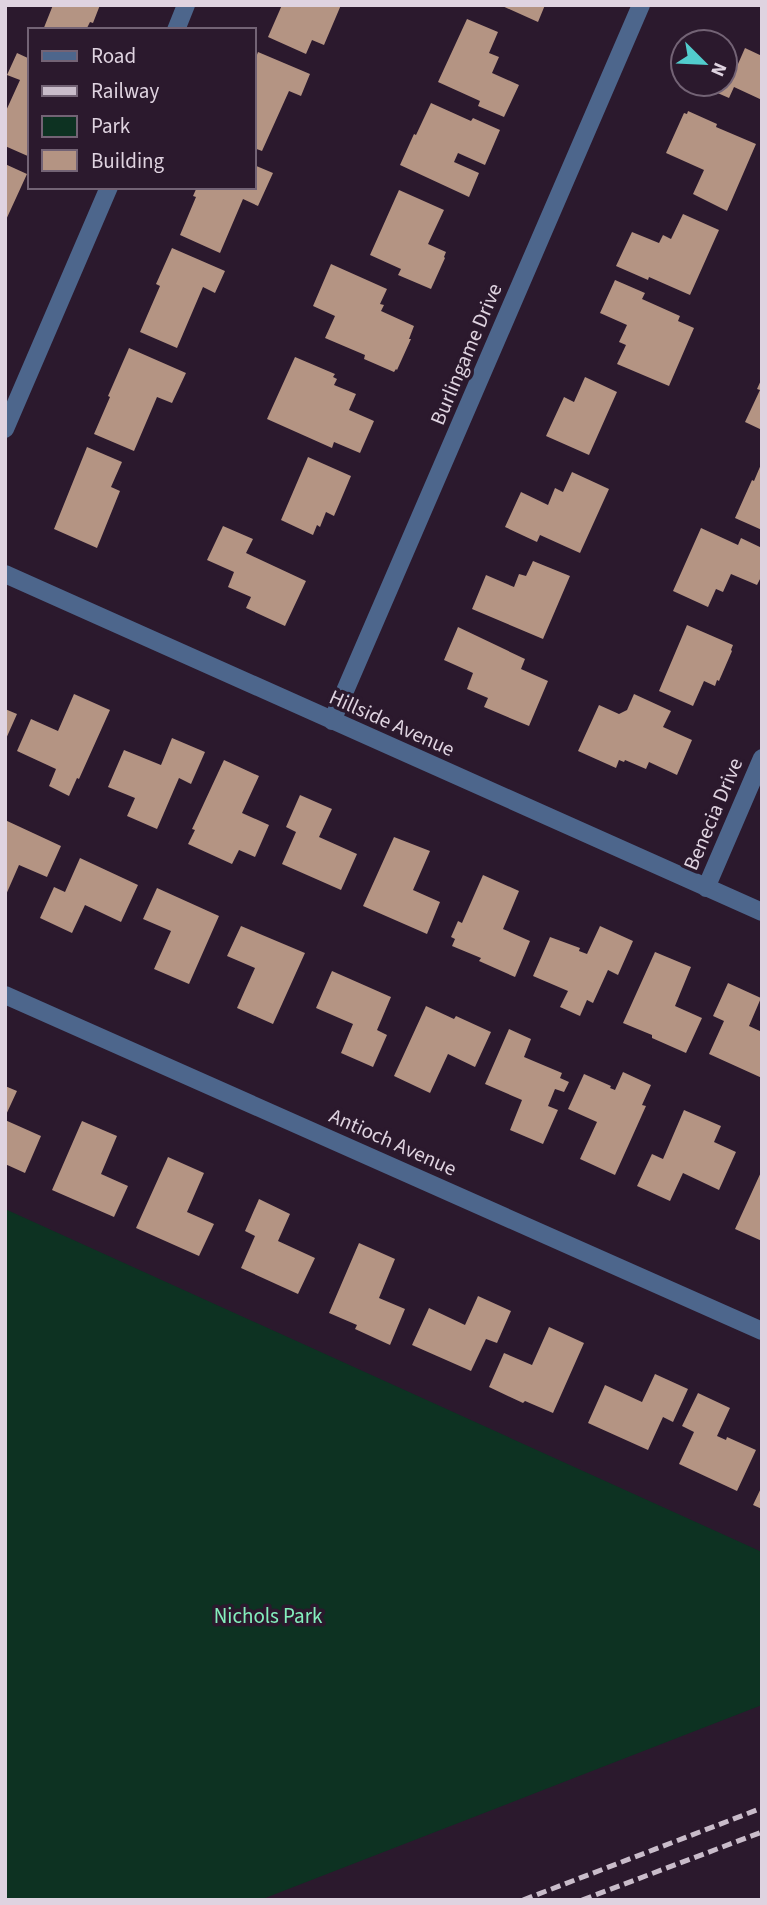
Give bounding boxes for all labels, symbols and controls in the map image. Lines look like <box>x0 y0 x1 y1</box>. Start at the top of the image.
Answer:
legend <box>28 28 256 189</box>
north arrow <box>669 28 739 98</box>
text: Road <box>91 41 136 71</box>
text: N <box>703 58 733 81</box>
text: Railway <box>91 76 159 106</box>
text: Park <box>91 111 131 141</box>
text: Building <box>91 146 165 176</box>
street label: Burlingame Drive <box>423 278 509 430</box>
street label: Hillside Avenue <box>324 682 460 764</box>
street label: Benecia Drive <box>676 753 750 875</box>
street label: Antioch Avenue <box>325 1101 461 1183</box>
park label: Nichols Park <box>214 1601 323 1631</box>

